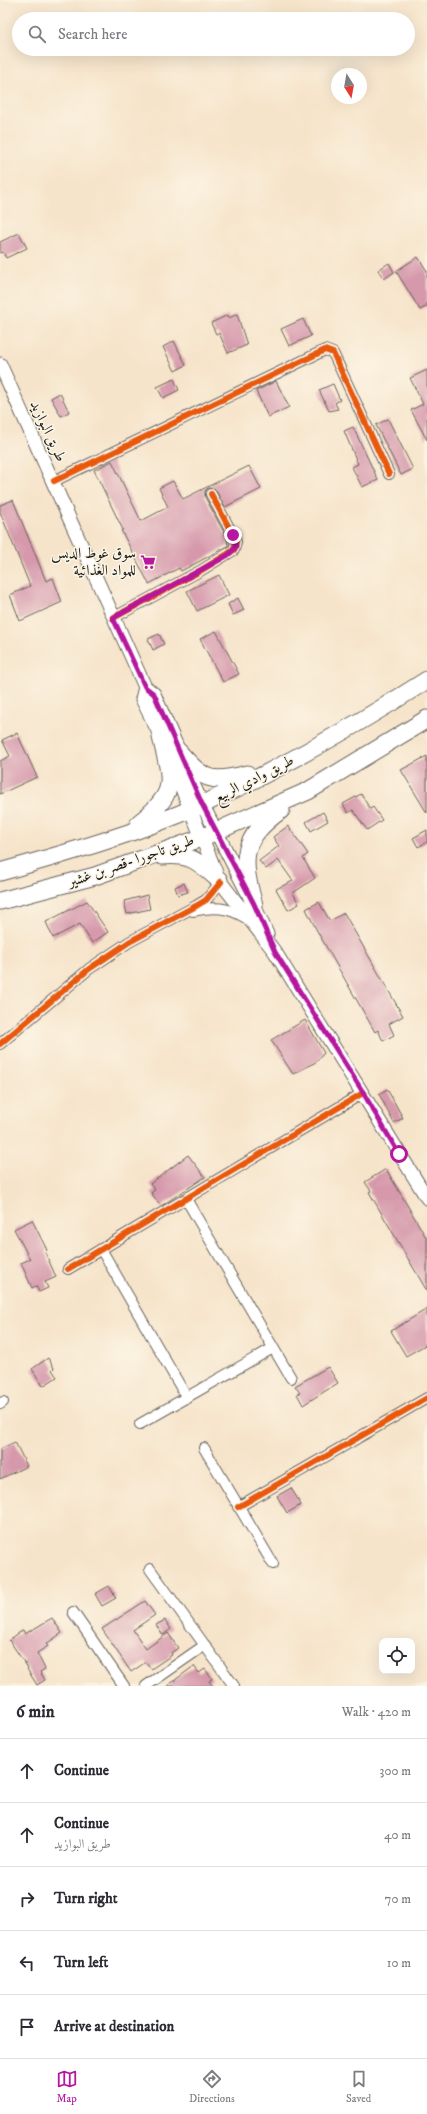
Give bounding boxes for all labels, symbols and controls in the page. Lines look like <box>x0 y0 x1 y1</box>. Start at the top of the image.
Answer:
search box <box>12 12 415 56</box>
icon: search <box>26 23 48 45</box>
text: Search here <box>58 25 127 44</box>
north arrow <box>331 68 367 104</box>
street label: طريق البوازيد <box>26 397 70 465</box>
route end <box>224 526 242 544</box>
place label: سوق غوط الديس للمواد الغذائية <box>51 544 136 580</box>
supermarket icon: سوق غوط الديس للمواد الغذائية <box>139 553 157 571</box>
street label: طريق وادي الربيع <box>211 751 299 811</box>
street label: طريق تاجورا -قصر بن غشير <box>63 830 197 892</box>
route start <box>390 1145 408 1163</box>
map controls <box>379 1638 415 1674</box>
button: locate <box>379 1638 415 1674</box>
text: 6 min <box>16 1701 55 1723</box>
text: Walk · 420 m <box>342 1704 411 1720</box>
icon: ahead <box>16 1760 38 1782</box>
text: Continue <box>54 1761 109 1780</box>
text: 300 m <box>380 1763 411 1779</box>
text: Continue <box>54 1814 109 1833</box>
icon: ahead <box>16 1824 38 1846</box>
text: 40 m <box>384 1827 411 1843</box>
text: طريق البوازيد <box>54 1836 111 1852</box>
icon: right <box>16 1888 38 1910</box>
text: Turn right <box>54 1889 117 1908</box>
text: 70 m <box>385 1891 411 1907</box>
icon: left <box>16 1952 38 1974</box>
text: Turn left <box>54 1953 108 1972</box>
text: 10 m <box>387 1955 411 1971</box>
icon: arrive <box>16 2016 38 2038</box>
text: Arrive at destination <box>54 2017 174 2036</box>
tab: Map <box>56 2068 78 2106</box>
tab: Directions <box>189 2068 235 2106</box>
tab: Saved <box>346 2068 371 2106</box>

